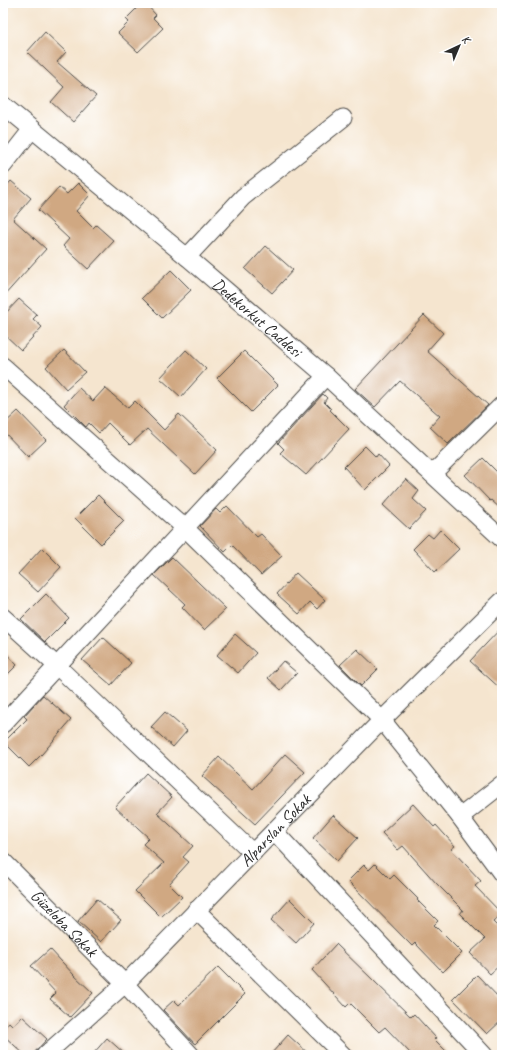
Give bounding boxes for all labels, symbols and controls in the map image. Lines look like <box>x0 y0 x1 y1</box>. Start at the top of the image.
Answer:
north arrow <box>439 26 479 66</box>
text: K <box>459 32 475 47</box>
street label: Dedekorkut Caddesi <box>208 273 307 363</box>
street label: Alparslan Sokak <box>235 788 317 871</box>
street label: Güzeloba Sokak <box>26 885 103 962</box>

